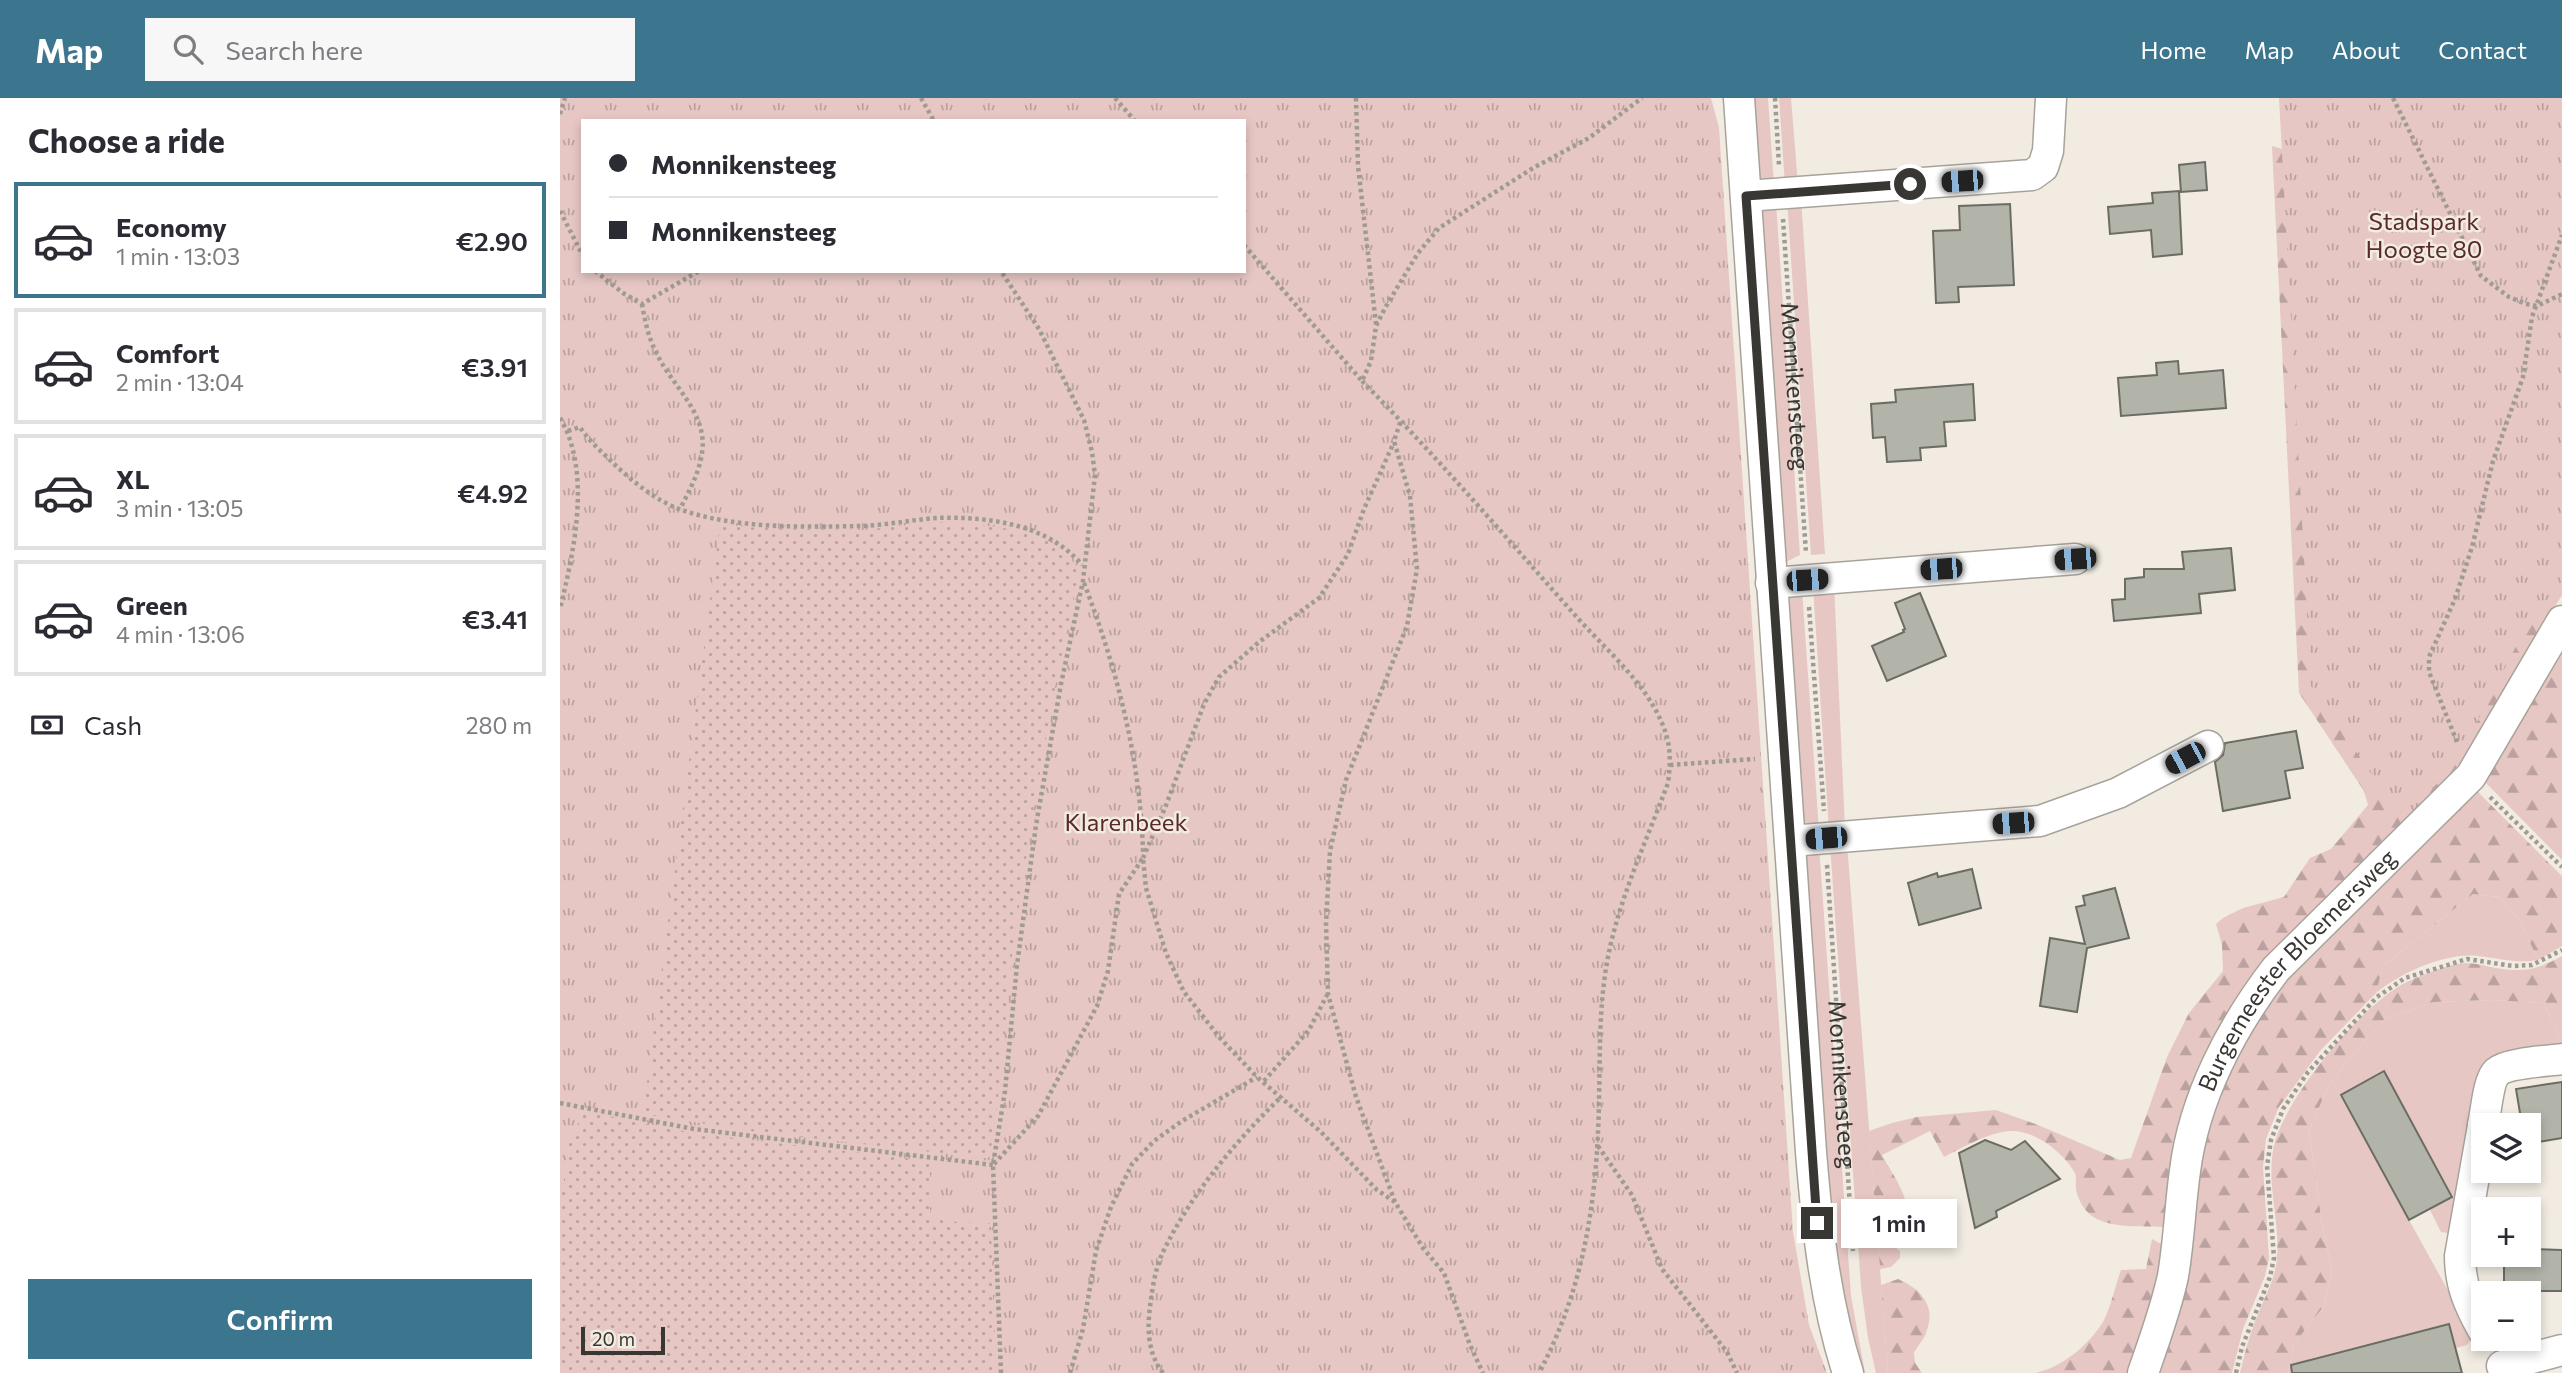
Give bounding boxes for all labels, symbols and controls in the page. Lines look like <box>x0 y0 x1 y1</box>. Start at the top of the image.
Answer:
search box <box>145 18 635 81</box>
text: Map <box>35 29 103 70</box>
icon: search <box>169 30 207 68</box>
text: Search here <box>225 34 363 65</box>
text: Home <box>2141 35 2207 64</box>
text: Map <box>2245 35 2294 64</box>
text: About <box>2332 35 2400 64</box>
text: Contact <box>2438 35 2527 64</box>
text: Choose a ride <box>28 120 225 160</box>
text: Monnikensteeg <box>651 148 836 179</box>
route start <box>1894 168 1926 200</box>
car <box>1941 169 1984 193</box>
park label: Stadspark Hoogte 80 <box>2366 206 2482 263</box>
icon: car <box>32 209 95 272</box>
text: Economy <box>116 211 227 242</box>
text: Monnikensteeg <box>651 215 836 246</box>
text: €2.90 <box>456 225 528 256</box>
text: 1 min · 13:03 <box>116 242 240 270</box>
street label: Monnikensteeg <box>1776 301 1816 472</box>
icon: car <box>32 335 95 398</box>
text: Comfort <box>116 337 219 368</box>
text: €3.91 <box>461 351 528 382</box>
text: 2 min · 13:04 <box>116 368 244 396</box>
icon: car <box>32 461 95 524</box>
text: XL <box>116 463 150 494</box>
text: €4.92 <box>457 477 528 508</box>
text: 3 min · 13:05 <box>116 494 244 522</box>
car <box>2054 547 2097 571</box>
car <box>1920 557 1963 581</box>
car <box>1786 568 1829 592</box>
icon: car <box>32 587 95 650</box>
text: Green <box>116 589 188 620</box>
text: €3.41 <box>462 603 528 634</box>
text: 4 min · 13:06 <box>116 620 245 648</box>
icon: cash <box>28 706 66 744</box>
text: Cash <box>84 709 142 740</box>
text: 280 m <box>466 711 532 739</box>
car <box>2162 739 2209 777</box>
park label: Klarenbeek <box>1065 807 1187 836</box>
car <box>1992 811 2035 835</box>
car <box>1805 826 1848 850</box>
street label: Burgemeester Bloemersweg <box>2191 842 2402 1095</box>
street label: Monnikensteeg <box>1823 999 1863 1170</box>
map controls <box>2471 1113 2541 1351</box>
button: layers <box>2471 1113 2541 1183</box>
button: + <box>2471 1197 2541 1267</box>
callout: 1 min <box>1842 1198 1957 1248</box>
route end <box>1801 1207 1833 1239</box>
text: 1 min <box>1872 1209 1926 1237</box>
button: Confirm <box>28 1279 532 1359</box>
button: − <box>2471 1281 2541 1351</box>
scale bar <box>581 1324 665 1356</box>
text: 20 m <box>592 1327 635 1350</box>

